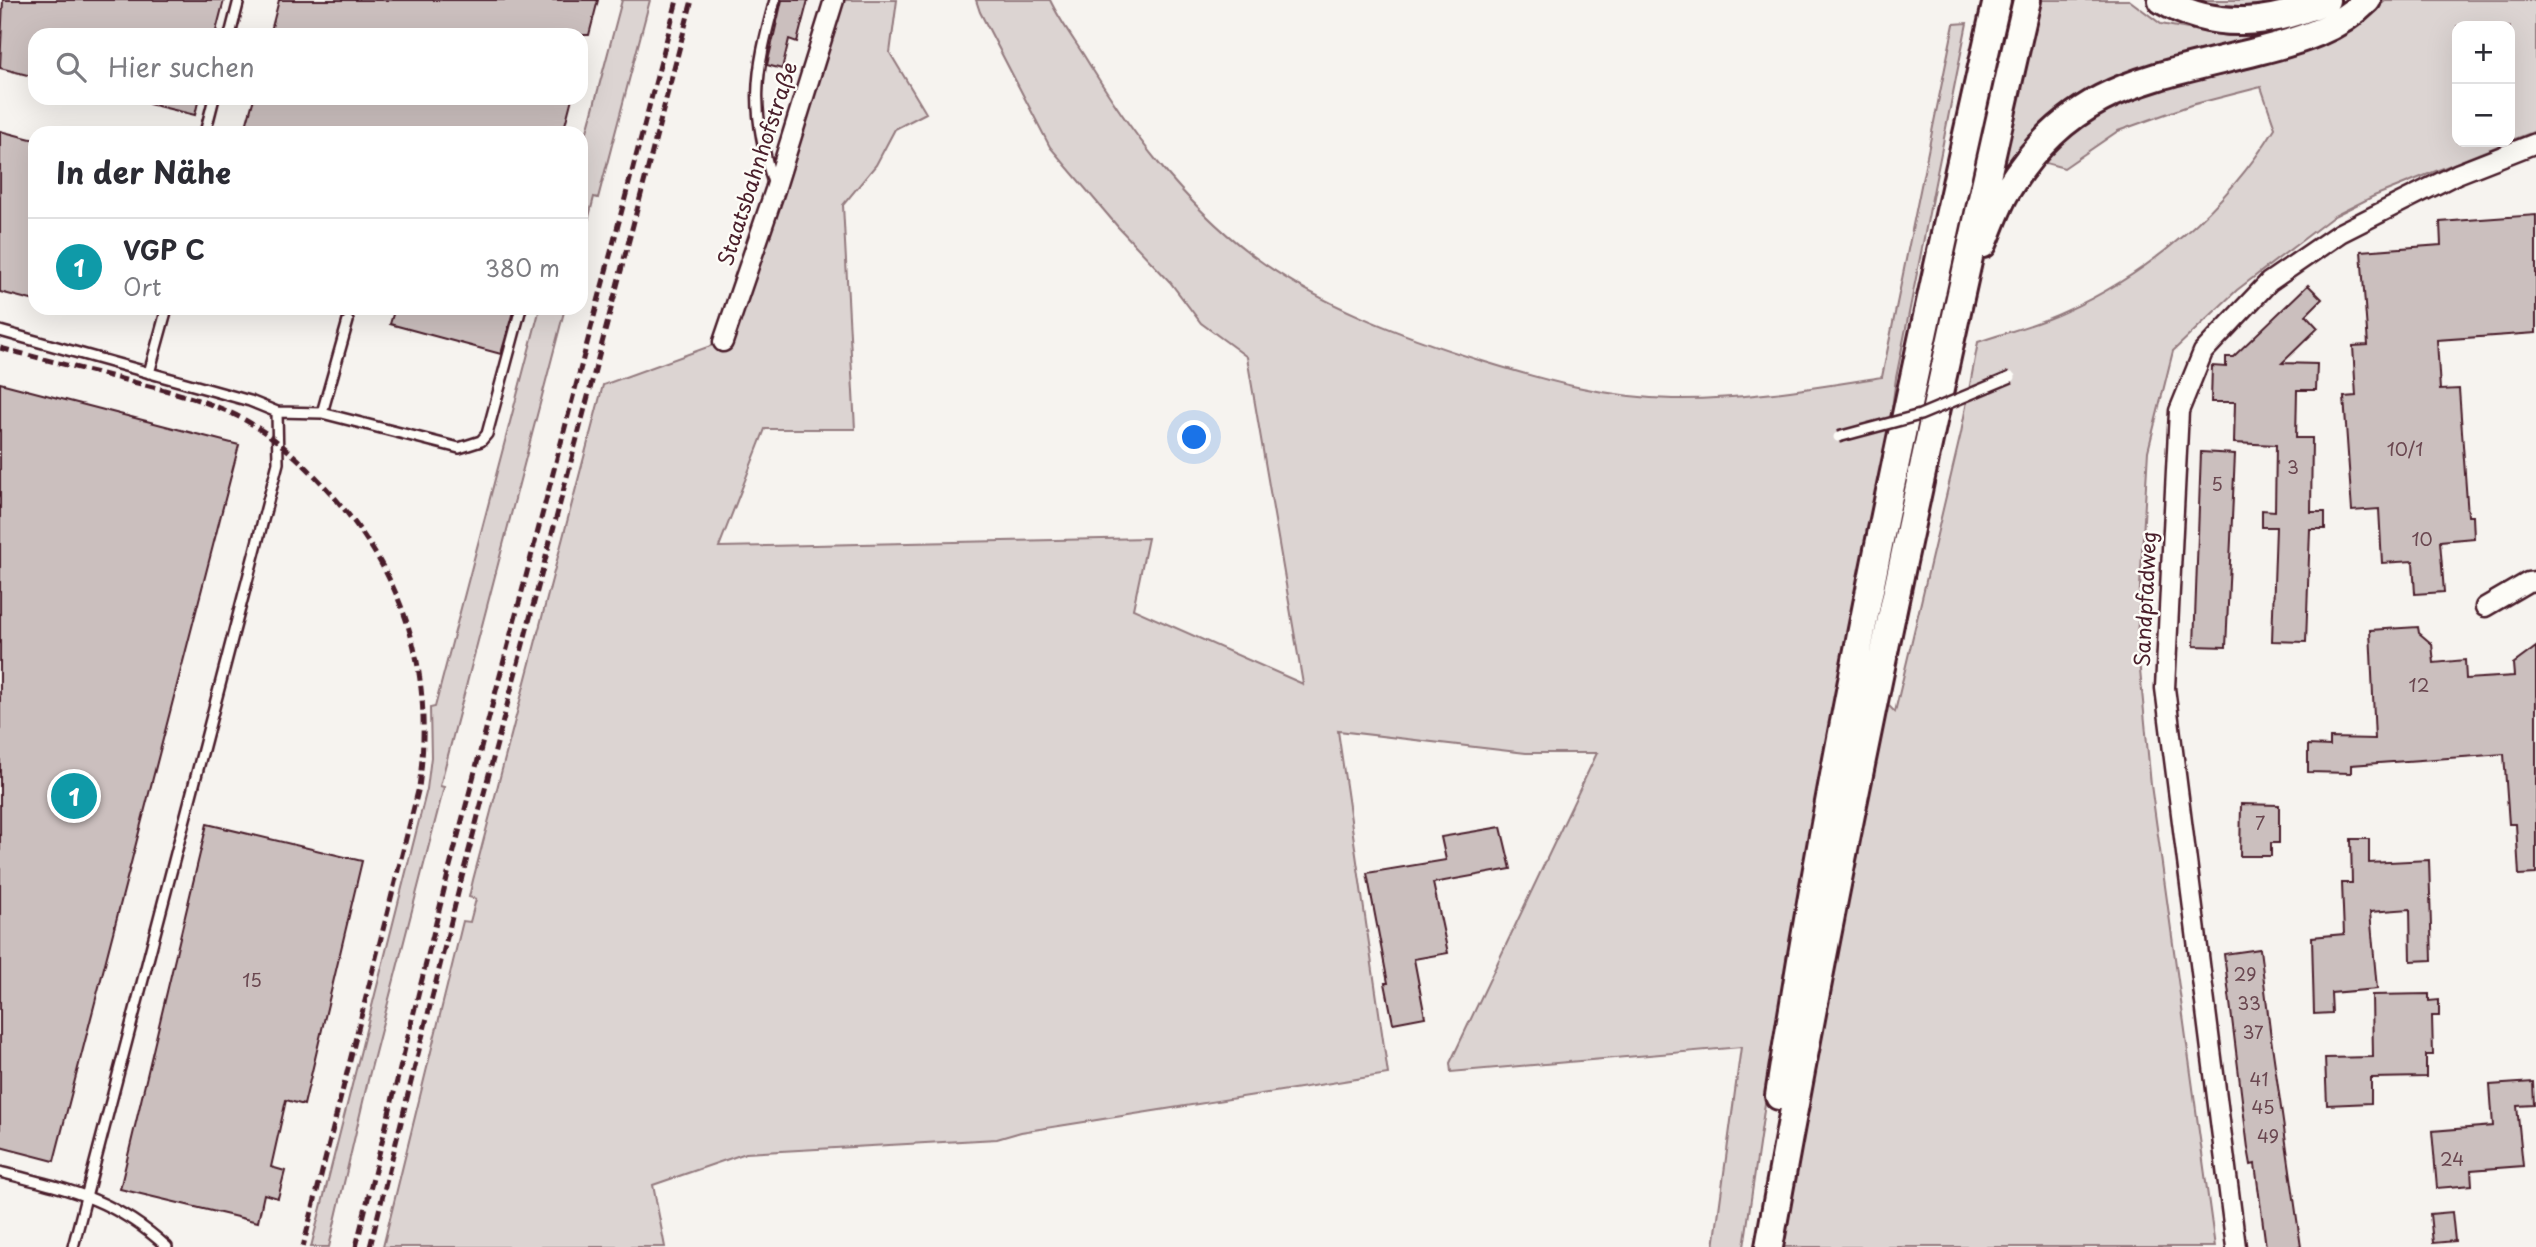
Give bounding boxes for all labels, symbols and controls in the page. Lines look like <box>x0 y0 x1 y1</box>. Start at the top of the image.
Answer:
map controls <box>2452 21 2515 147</box>
button: + <box>2452 21 2515 84</box>
search box <box>28 28 588 105</box>
text: Hier suchen <box>108 47 255 86</box>
icon: search <box>52 48 90 86</box>
street label: Staatsbahnhofstraße <box>708 57 804 270</box>
button: − <box>2452 84 2515 147</box>
text: In der Nähe <box>56 149 231 194</box>
text: VGP C <box>123 230 205 269</box>
text: 1 <box>74 250 85 285</box>
text: 380 m <box>485 250 560 285</box>
text: Ort <box>123 269 161 304</box>
your location <box>1177 420 1211 454</box>
house number: 10/1 <box>2387 435 2423 462</box>
house number: 3 <box>2287 453 2299 480</box>
house number: 5 <box>2211 470 2223 497</box>
house number: 10 <box>2411 525 2433 552</box>
street label: Sandpfadweg <box>2124 530 2164 668</box>
house number: 12 <box>2409 671 2429 698</box>
pin: 1 <box>51 770 97 822</box>
house number: 7 <box>2255 809 2265 836</box>
house number: 29 <box>2234 960 2256 987</box>
house number: 15 <box>242 966 262 993</box>
house number: 33 <box>2237 989 2261 1016</box>
house number: 37 <box>2242 1018 2264 1045</box>
house number: 41 <box>2250 1065 2268 1092</box>
house number: 45 <box>2252 1093 2275 1120</box>
house number: 49 <box>2257 1122 2279 1149</box>
house number: 24 <box>2440 1145 2464 1172</box>

